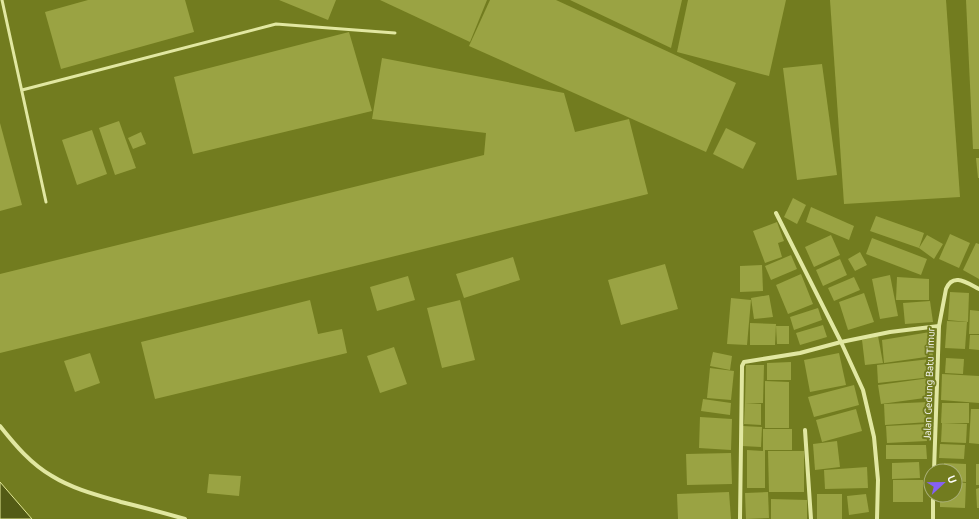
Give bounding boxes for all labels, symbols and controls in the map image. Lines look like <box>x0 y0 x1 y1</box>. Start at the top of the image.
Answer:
street label: Jalan Gedung Batu Timur <box>922 327 936 441</box>
north arrow <box>923 463 963 503</box>
text: U <box>945 473 959 485</box>

